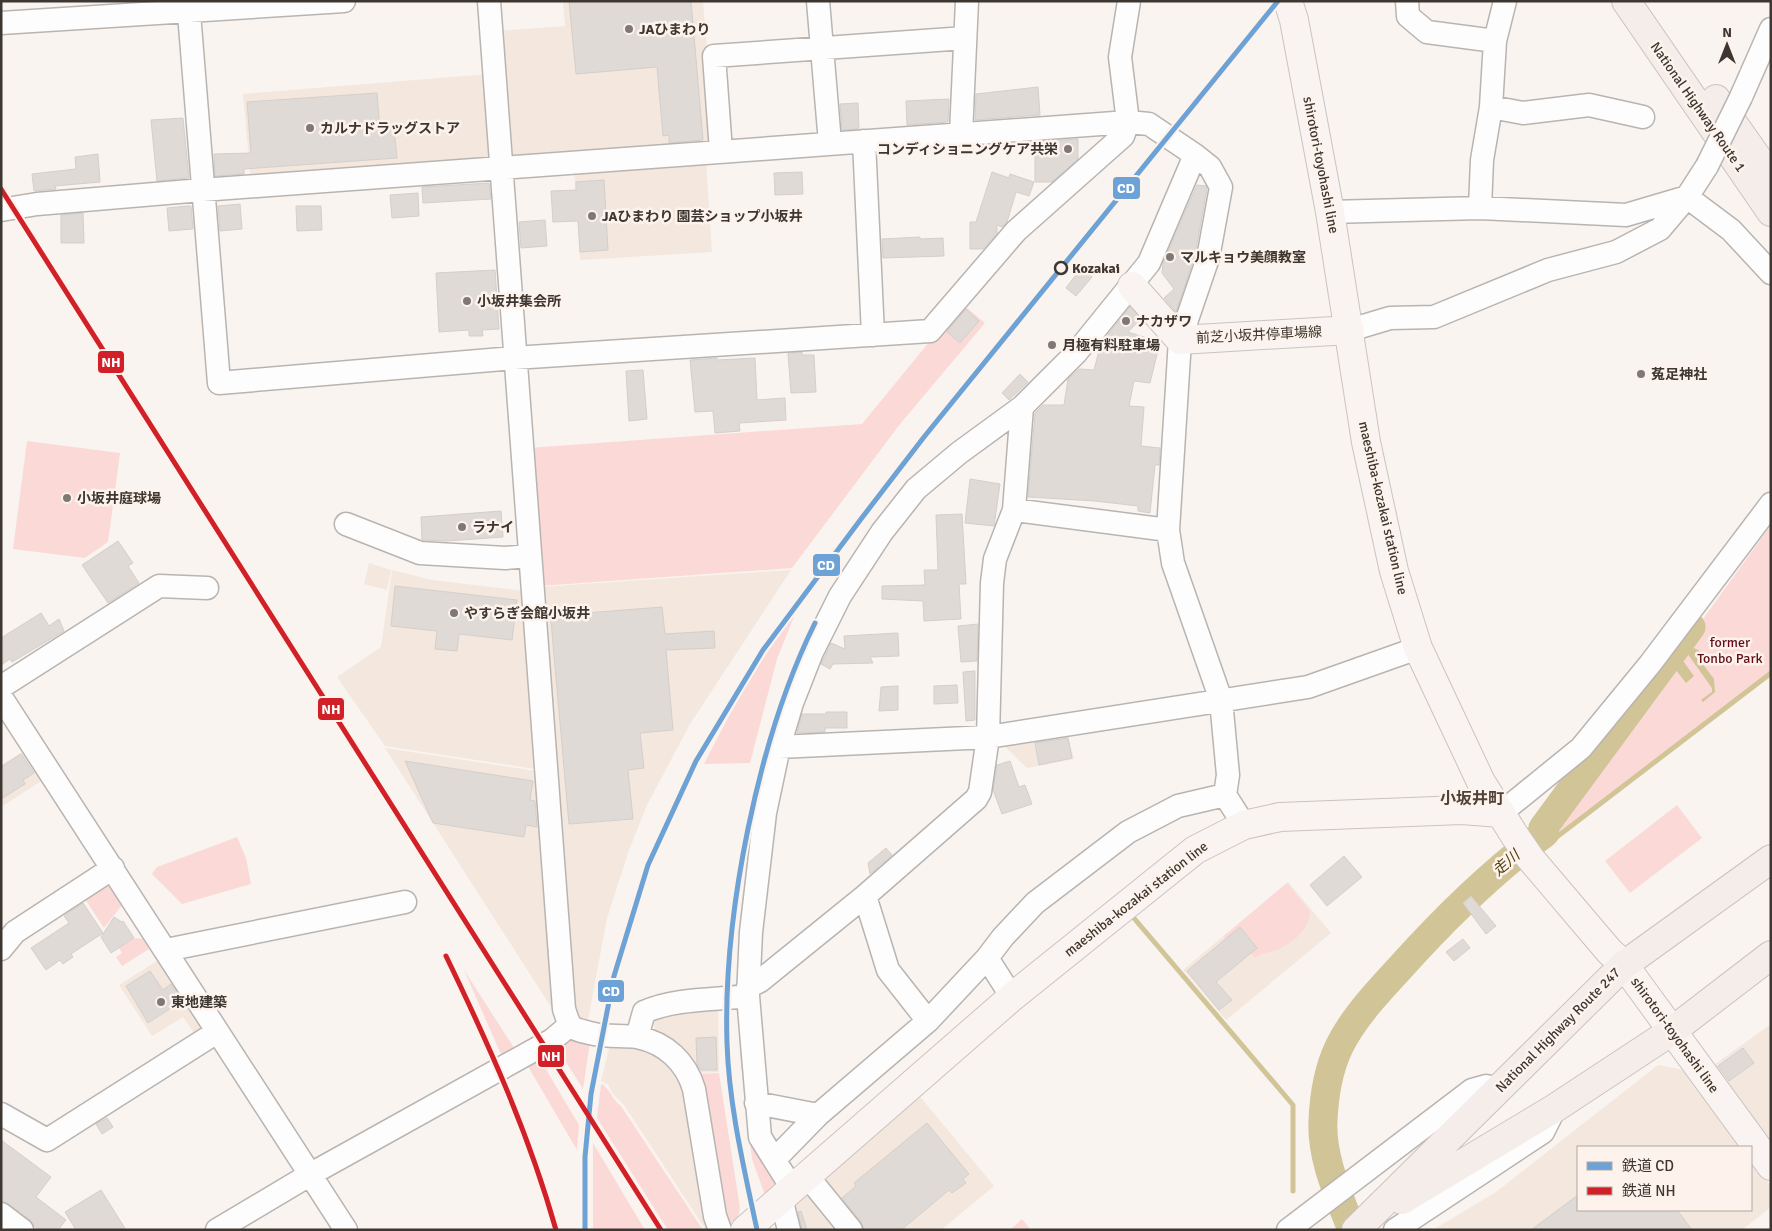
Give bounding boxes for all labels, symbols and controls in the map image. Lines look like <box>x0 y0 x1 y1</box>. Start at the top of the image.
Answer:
north arrow <box>1702 20 1752 70</box>
place label: JAひまわり <box>639 21 710 38</box>
marker: JAひまわり <box>623 23 635 35</box>
text: N <box>1722 24 1732 41</box>
street label: National Highway Route 1 <box>1647 39 1749 175</box>
street label: shirotori-toyohashi line <box>1299 95 1343 235</box>
place label: カルナドラッグストア <box>320 120 460 137</box>
marker: カルナドラッグストア <box>304 122 316 134</box>
place label: コンディショニングケア共栄 <box>877 141 1058 158</box>
marker: コンディショニングケア共栄 <box>1062 143 1074 155</box>
line badge: CD <box>1112 176 1141 200</box>
text: CD <box>1117 180 1135 197</box>
place label: JAひまわり 園芸ショップ小坂井 <box>602 208 802 225</box>
marker: JAひまわり 園芸ショップ小坂井 <box>586 210 598 222</box>
place label: マルキョウ美顔教室 <box>1180 249 1306 266</box>
marker: マルキョウ美顔教室 <box>1164 251 1176 263</box>
place label: Kozakai <box>1072 260 1120 277</box>
marker: Kozakai <box>1054 261 1068 275</box>
place label: 小坂井集会所 <box>477 293 561 310</box>
marker: 小坂井集会所 <box>461 295 473 307</box>
place label: ナカザワ <box>1136 313 1192 330</box>
marker: ナカザワ <box>1120 315 1132 327</box>
street label: 前芝小坂井停車場線 <box>1196 323 1322 347</box>
place label: 月極有料駐車場 <box>1062 337 1160 354</box>
marker: 月極有料駐車場 <box>1046 339 1058 351</box>
line badge: NH <box>97 350 125 374</box>
text: NH <box>101 354 121 371</box>
place label: 菟足神社 <box>1651 366 1707 383</box>
marker: 菟足神社 <box>1635 368 1647 380</box>
street label: maeshiba-kozakai station line <box>1355 420 1411 596</box>
place label: 小坂井庭球場 <box>77 490 161 507</box>
marker: 小坂井庭球場 <box>61 492 73 504</box>
place label: ラナイ <box>472 519 514 536</box>
marker: ラナイ <box>456 521 468 533</box>
line badge: CD <box>812 553 841 577</box>
text: CD <box>817 557 835 574</box>
place label: やすらぎ会館小坂井 <box>464 605 590 622</box>
marker: やすらぎ会館小坂井 <box>448 607 460 619</box>
park label: former Tonbo Park <box>1697 634 1763 667</box>
line badge: NH <box>317 697 345 721</box>
text: NH <box>321 701 341 718</box>
district label: 小坂井町 <box>1440 789 1504 809</box>
street label: maeshiba-kozakai station line <box>1061 838 1211 960</box>
water label: 走川 <box>1489 845 1525 880</box>
street label: National Highway Route 247 <box>1492 964 1624 1096</box>
street label: shirotori-toyohashi line <box>1627 974 1723 1096</box>
line badge: CD <box>597 979 625 1003</box>
text: CD <box>602 983 620 1000</box>
place label: 東地建築 <box>171 994 227 1011</box>
marker: 東地建築 <box>155 996 167 1008</box>
line badge: NH <box>537 1044 565 1068</box>
text: NH <box>541 1048 561 1065</box>
legend <box>1577 1146 1752 1211</box>
text: 鉄道 CD <box>1622 1157 1674 1175</box>
text: 鉄道 NH <box>1622 1182 1676 1200</box>

